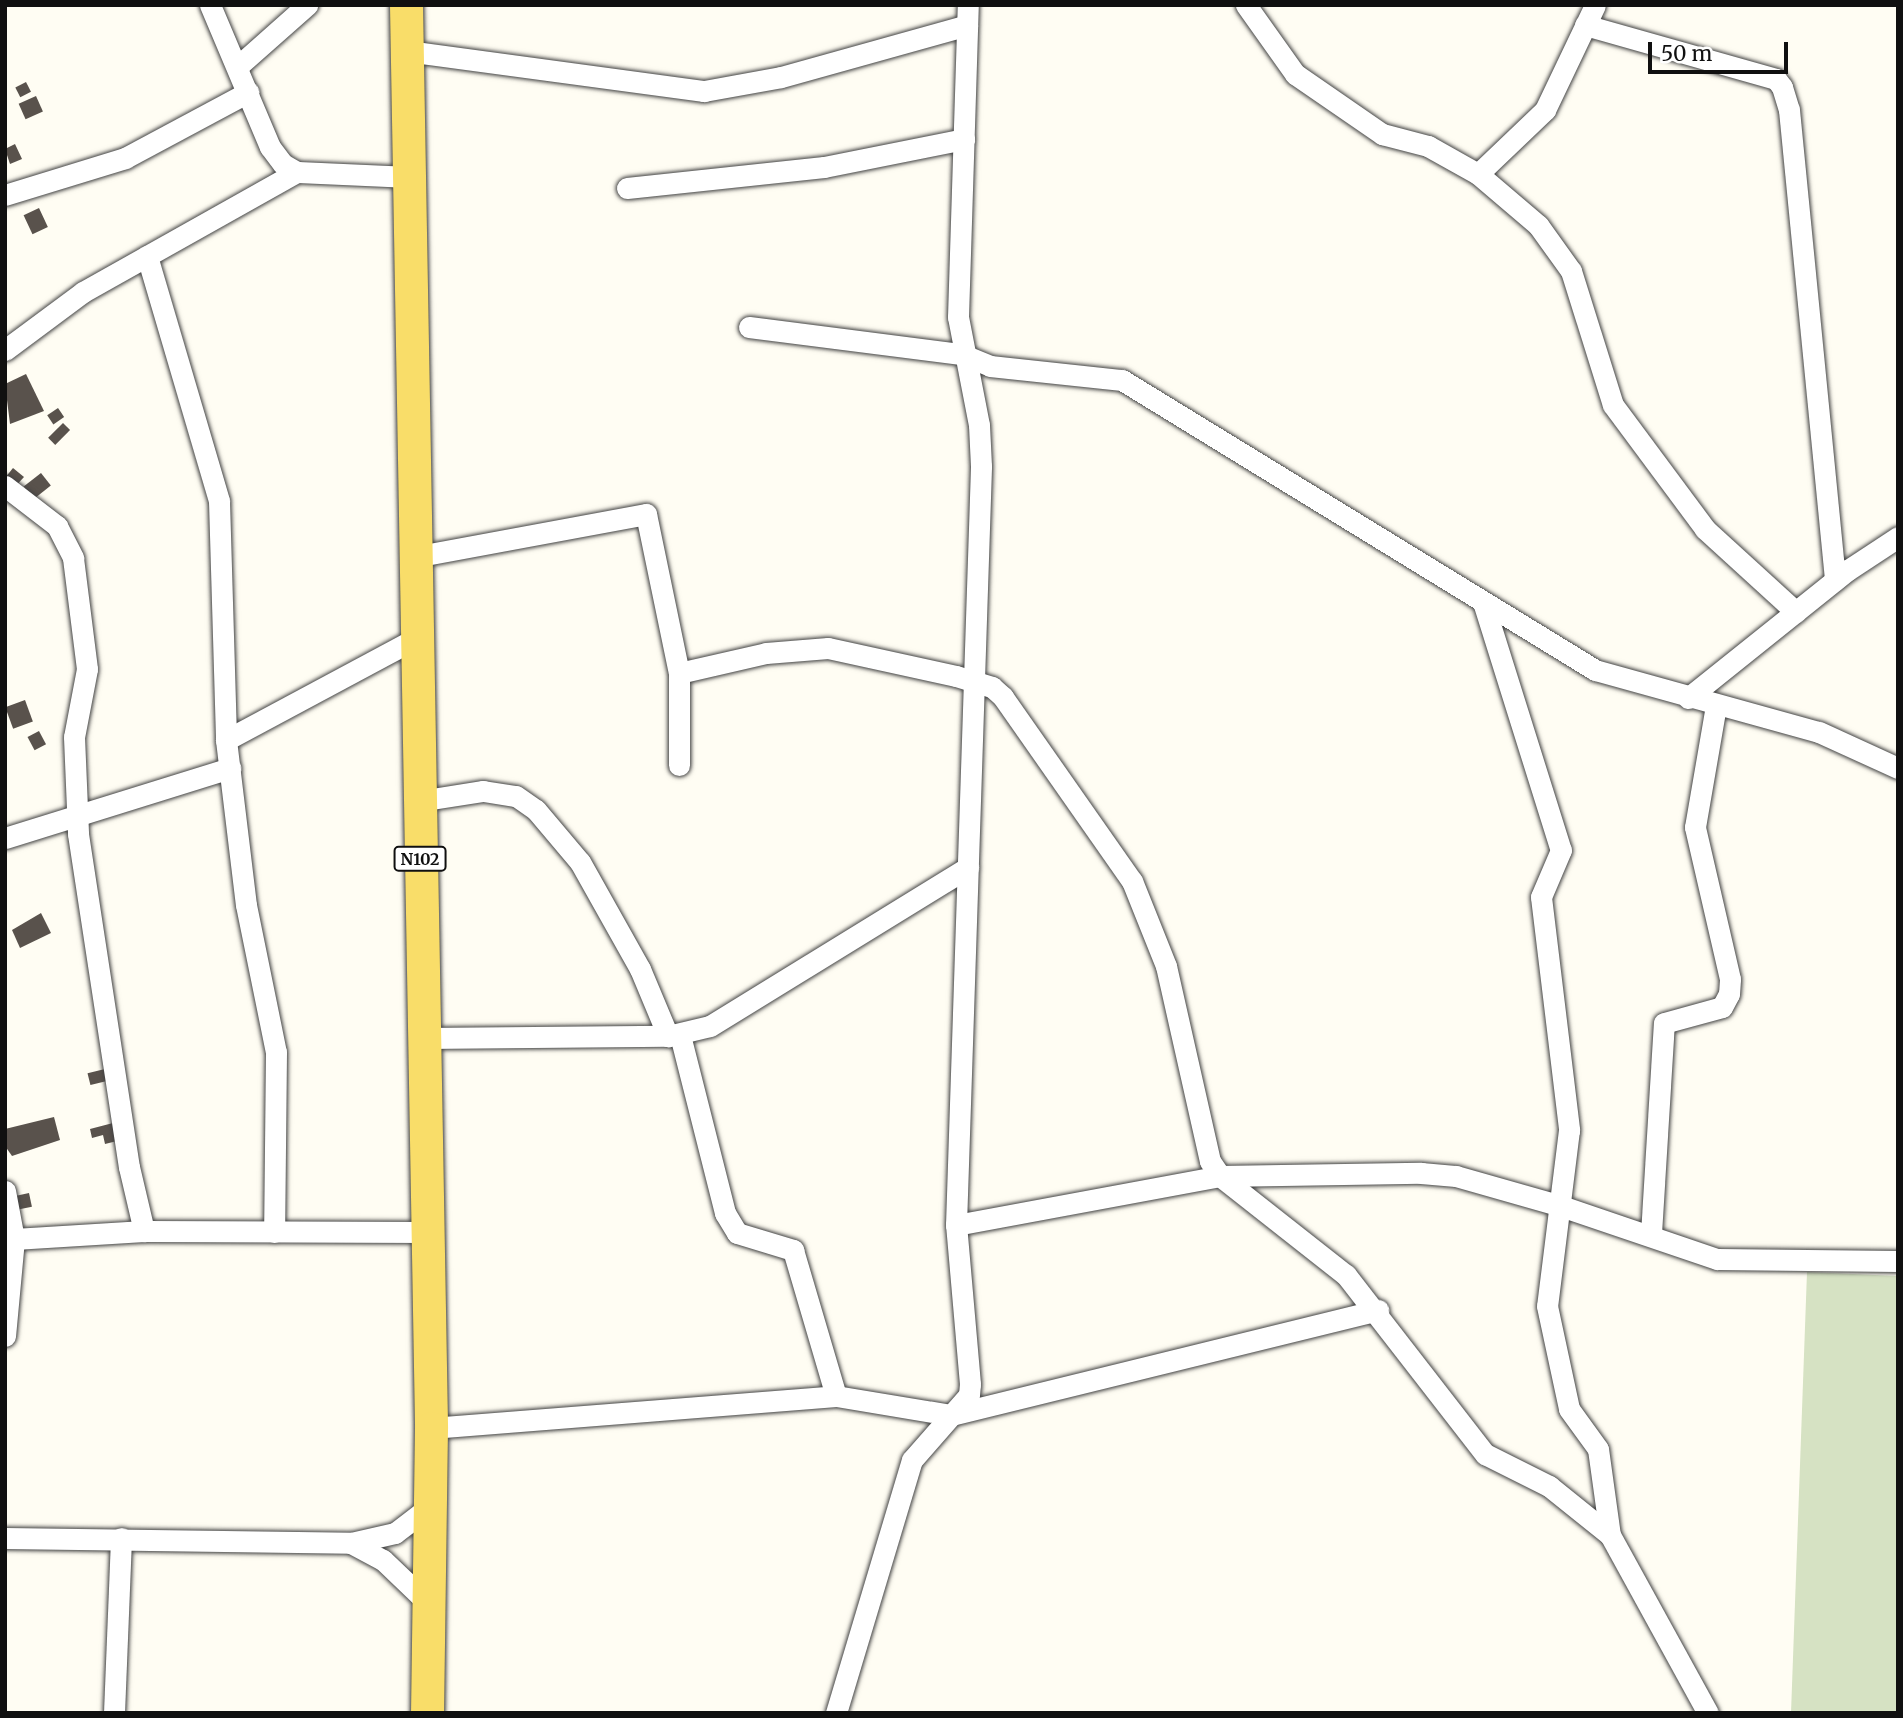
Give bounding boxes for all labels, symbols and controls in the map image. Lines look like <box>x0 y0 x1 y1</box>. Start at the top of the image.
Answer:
scale bar <box>1651 28 1791 72</box>
text: 50 m <box>1661 40 1712 67</box>
road number: N102 <box>392 846 448 872</box>

